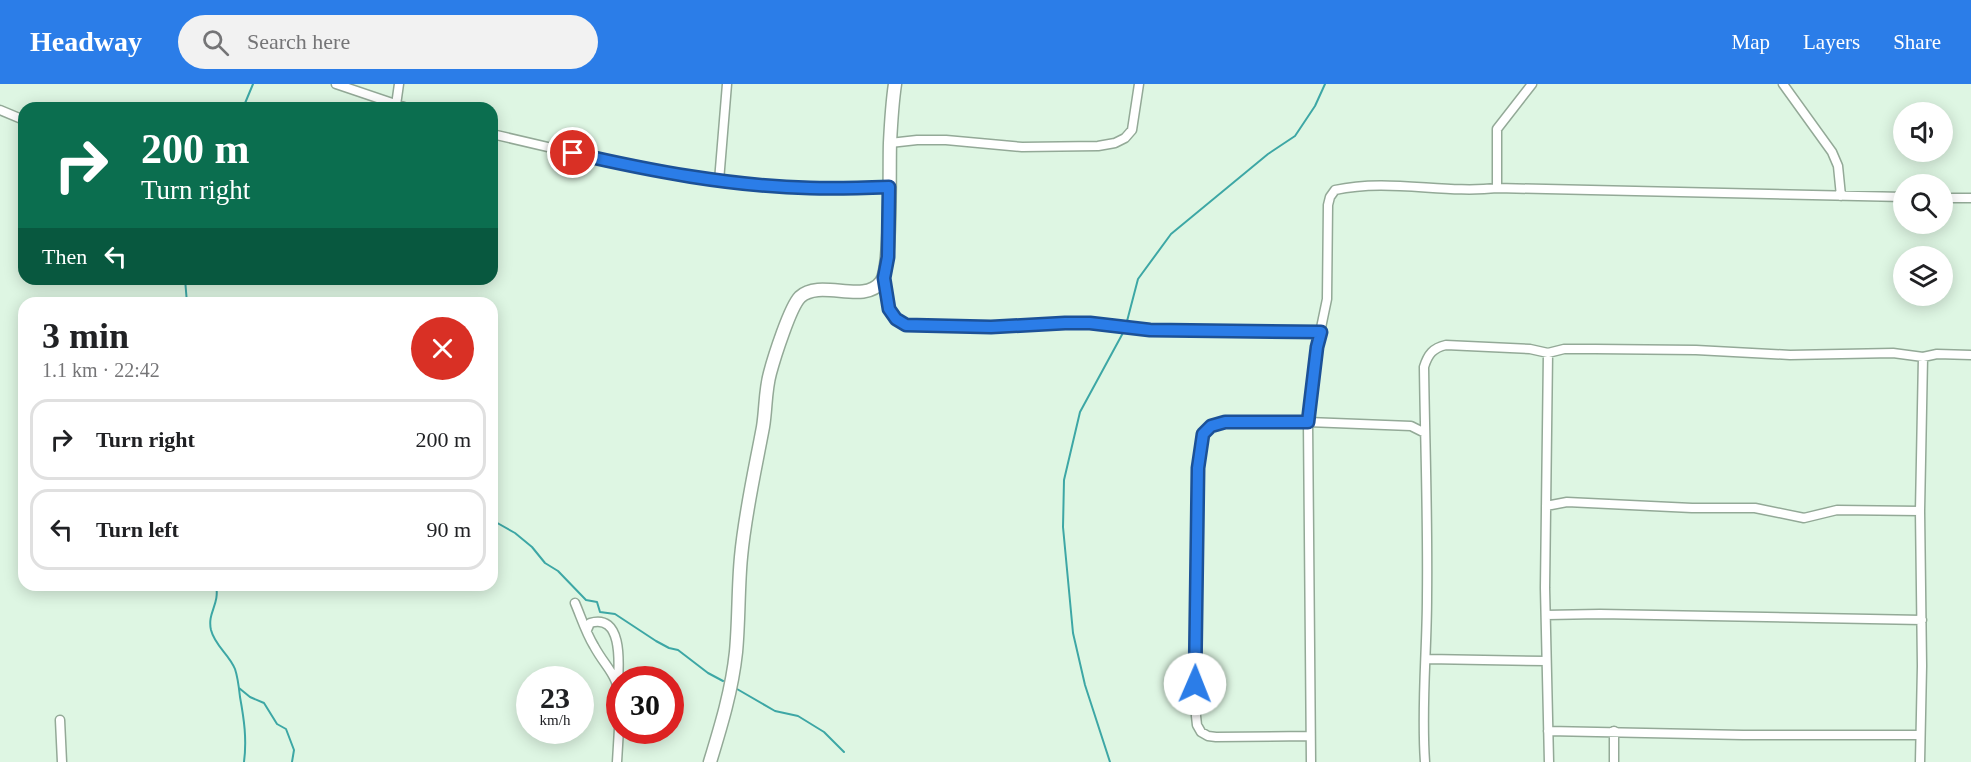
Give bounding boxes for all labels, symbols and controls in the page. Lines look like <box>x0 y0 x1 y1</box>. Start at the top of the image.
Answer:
search box <box>178 15 598 69</box>
text: Headway <box>30 26 142 57</box>
icon: search <box>199 26 232 59</box>
text: Search here <box>247 29 350 54</box>
text: Map <box>1732 30 1770 54</box>
text: Layers <box>1803 30 1860 54</box>
text: Share <box>1893 30 1941 54</box>
map controls <box>1893 102 1953 306</box>
button: sound <box>1893 102 1953 162</box>
icon: right <box>42 126 120 204</box>
text: 200 m <box>141 126 250 172</box>
pin <box>547 127 598 178</box>
icon: arrive <box>556 136 589 169</box>
button: search <box>1893 174 1953 234</box>
text: Turn right <box>141 175 250 205</box>
icon: left <box>99 240 132 273</box>
text: Then <box>42 244 87 269</box>
button: layers <box>1893 246 1953 306</box>
text: 3 min <box>42 316 129 356</box>
button: close <box>411 317 474 380</box>
text: 1.1 km · 22:42 <box>42 359 160 381</box>
icon: right <box>45 423 78 456</box>
text: Turn right <box>96 427 195 452</box>
text: 200 m <box>415 427 471 452</box>
icon: left <box>45 513 78 546</box>
text: Turn left <box>96 517 179 542</box>
text: 90 m <box>426 517 471 542</box>
position arrow <box>1163 652 1227 716</box>
speed limit sign: 30 <box>606 666 684 744</box>
text: 23 <box>540 681 570 714</box>
text: km/h <box>540 712 570 728</box>

